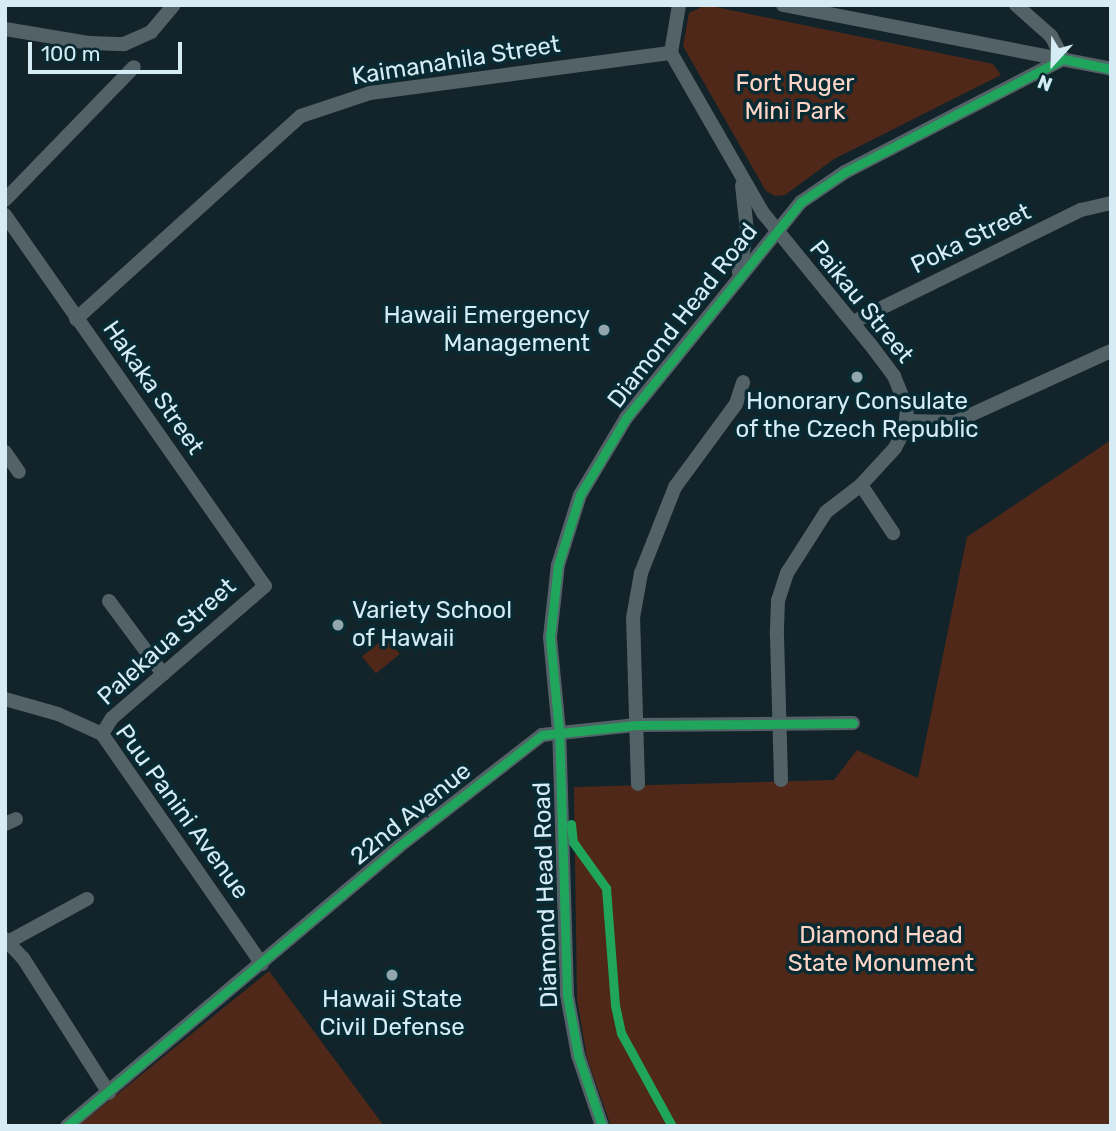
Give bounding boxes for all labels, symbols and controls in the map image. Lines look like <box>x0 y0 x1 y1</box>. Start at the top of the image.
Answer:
scale bar <box>32 28 186 72</box>
north arrow <box>1018 28 1088 98</box>
street label: Kaimanahila Street <box>350 30 562 92</box>
text: 100 m <box>41 41 100 66</box>
park label: Fort Ruger Mini Park <box>736 70 854 126</box>
text: N <box>1034 70 1056 96</box>
street label: Poka Street <box>906 198 1036 280</box>
street label: Diamond Head Road <box>602 218 764 414</box>
street label: Paikau Street <box>803 235 919 369</box>
place label: Hawaii Emergency Management <box>383 302 590 358</box>
street label: Hakaka Street <box>96 316 210 460</box>
marker: Hawaii Emergency Management <box>596 322 612 338</box>
marker: Honorary Consulate of the Czech Republic <box>849 369 865 385</box>
place label: Honorary Consulate of the Czech Republic <box>735 388 979 444</box>
street label: Palekaua Street <box>92 572 242 712</box>
place label: Variety School of Hawaii <box>352 597 513 653</box>
marker: Variety School of Hawaii <box>330 617 346 633</box>
street label: Puu Panini Avenue <box>109 719 255 905</box>
street label: 22nd Avenue <box>345 757 477 871</box>
street label: Diamond Head Road <box>528 781 564 1009</box>
park label: Diamond Head State Monument <box>788 922 974 978</box>
marker: Hawaii State Civil Defense <box>384 967 400 983</box>
place label: Hawaii State Civil Defense <box>319 986 465 1042</box>

